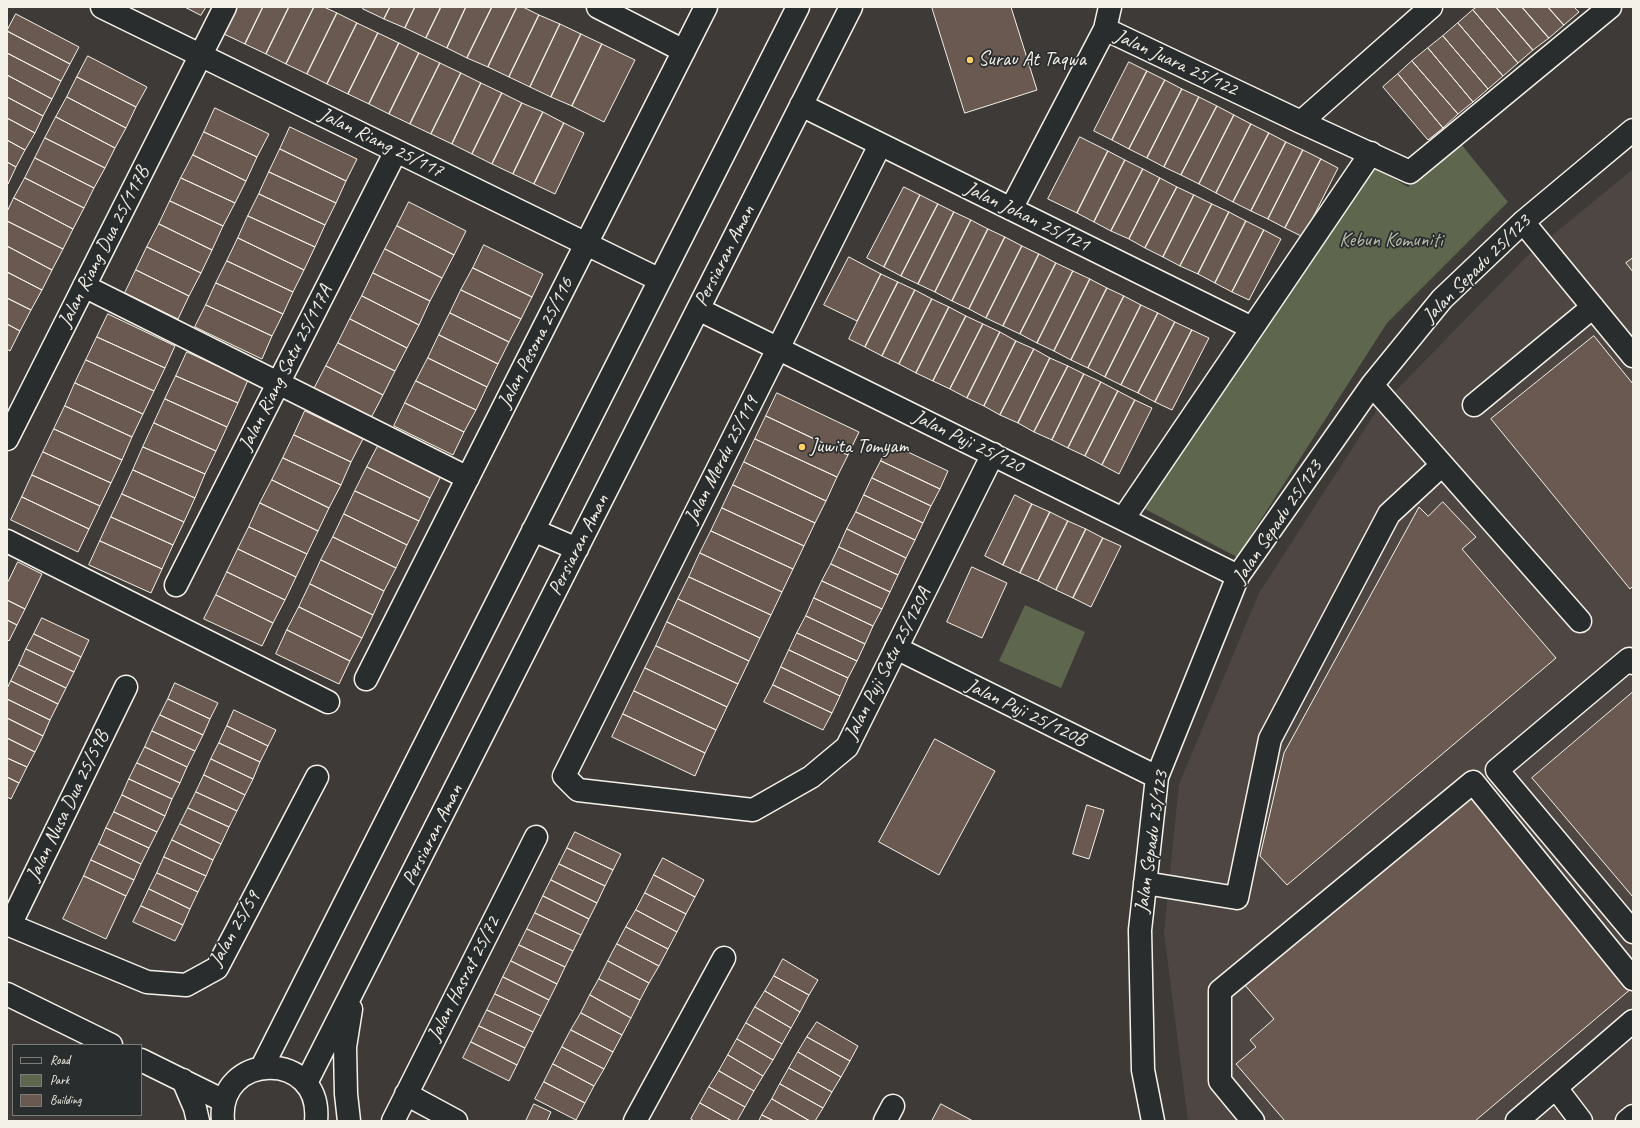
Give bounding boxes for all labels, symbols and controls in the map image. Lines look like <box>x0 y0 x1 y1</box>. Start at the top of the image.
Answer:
street label: Jalan Juara 25/122 <box>1111 24 1241 102</box>
place label: Surau At Taqwa <box>978 48 1086 72</box>
marker: Surau At Taqwa <box>965 55 975 65</box>
street label: Jalan Riang 25/117 <box>315 103 447 183</box>
street label: Jalan Riang Dua 25/117B <box>53 163 155 331</box>
street label: Jalan Johan 25/121 <box>961 176 1093 258</box>
street label: Persiaran Aman <box>689 202 761 310</box>
street label: Jalan Sepadu 25/123 <box>1418 210 1536 328</box>
park label: Kebun Komuniti <box>1339 229 1443 253</box>
street label: Jalan Pesona 25/116 <box>493 274 579 412</box>
street label: Jalan Riang Satu 25/117A <box>234 281 338 455</box>
street label: Jalan Merdu 25/119 <box>680 392 764 528</box>
street label: Jalan Puji 25/120 <box>909 405 1027 479</box>
place label: Juwita Tomyam <box>810 435 909 459</box>
marker: Juwita Tomyam <box>797 442 807 452</box>
street label: Jalan Sepadu 25/123 <box>1228 456 1328 588</box>
street label: Persiaran Aman <box>543 491 615 599</box>
street label: Jalan Puji Satu 25/120A <box>839 584 937 744</box>
street label: Jalan Puji 25/120B <box>962 674 1090 752</box>
street label: Jalan Nusa Dua 25/59B <box>21 727 115 885</box>
street label: Jalan Sepadu 25/123 <box>1130 770 1174 914</box>
street label: Persiaran Aman <box>397 781 469 889</box>
street label: Jalan 25/59 <box>204 887 266 971</box>
street label: Jalan Hasrat 25/72 <box>422 913 506 1045</box>
legend <box>12 1044 142 1116</box>
text: Road <box>50 1052 70 1068</box>
text: Park <box>50 1072 69 1088</box>
text: Building <box>50 1092 82 1108</box>

